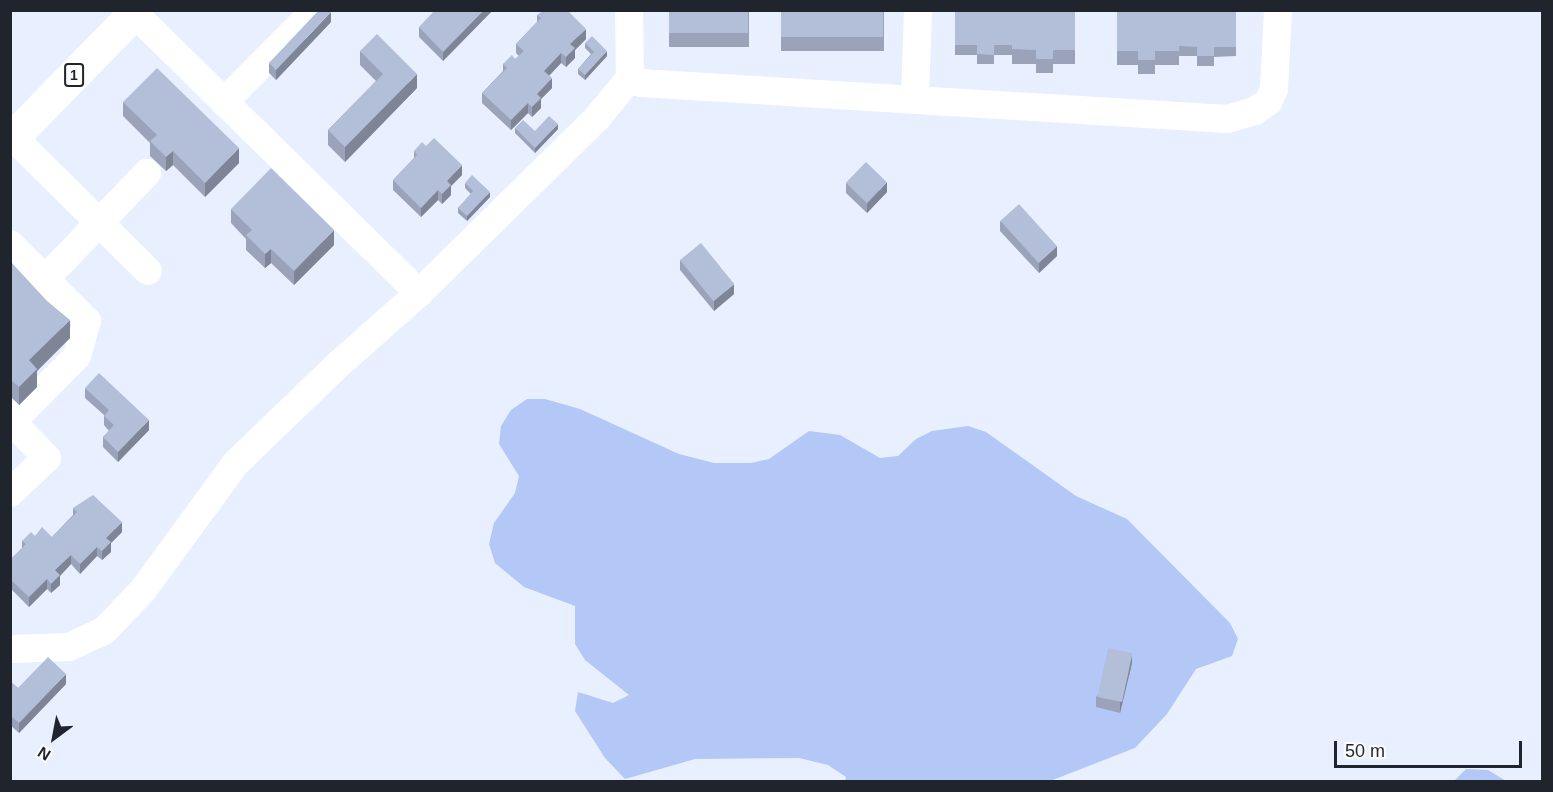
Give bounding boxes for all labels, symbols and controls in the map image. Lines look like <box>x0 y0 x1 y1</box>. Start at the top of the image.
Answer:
road number: 1 <box>64 64 84 86</box>
north arrow <box>24 708 84 768</box>
scale bar <box>1337 729 1524 767</box>
text: 50 m <box>1345 741 1385 761</box>
text: N <box>35 743 54 764</box>

